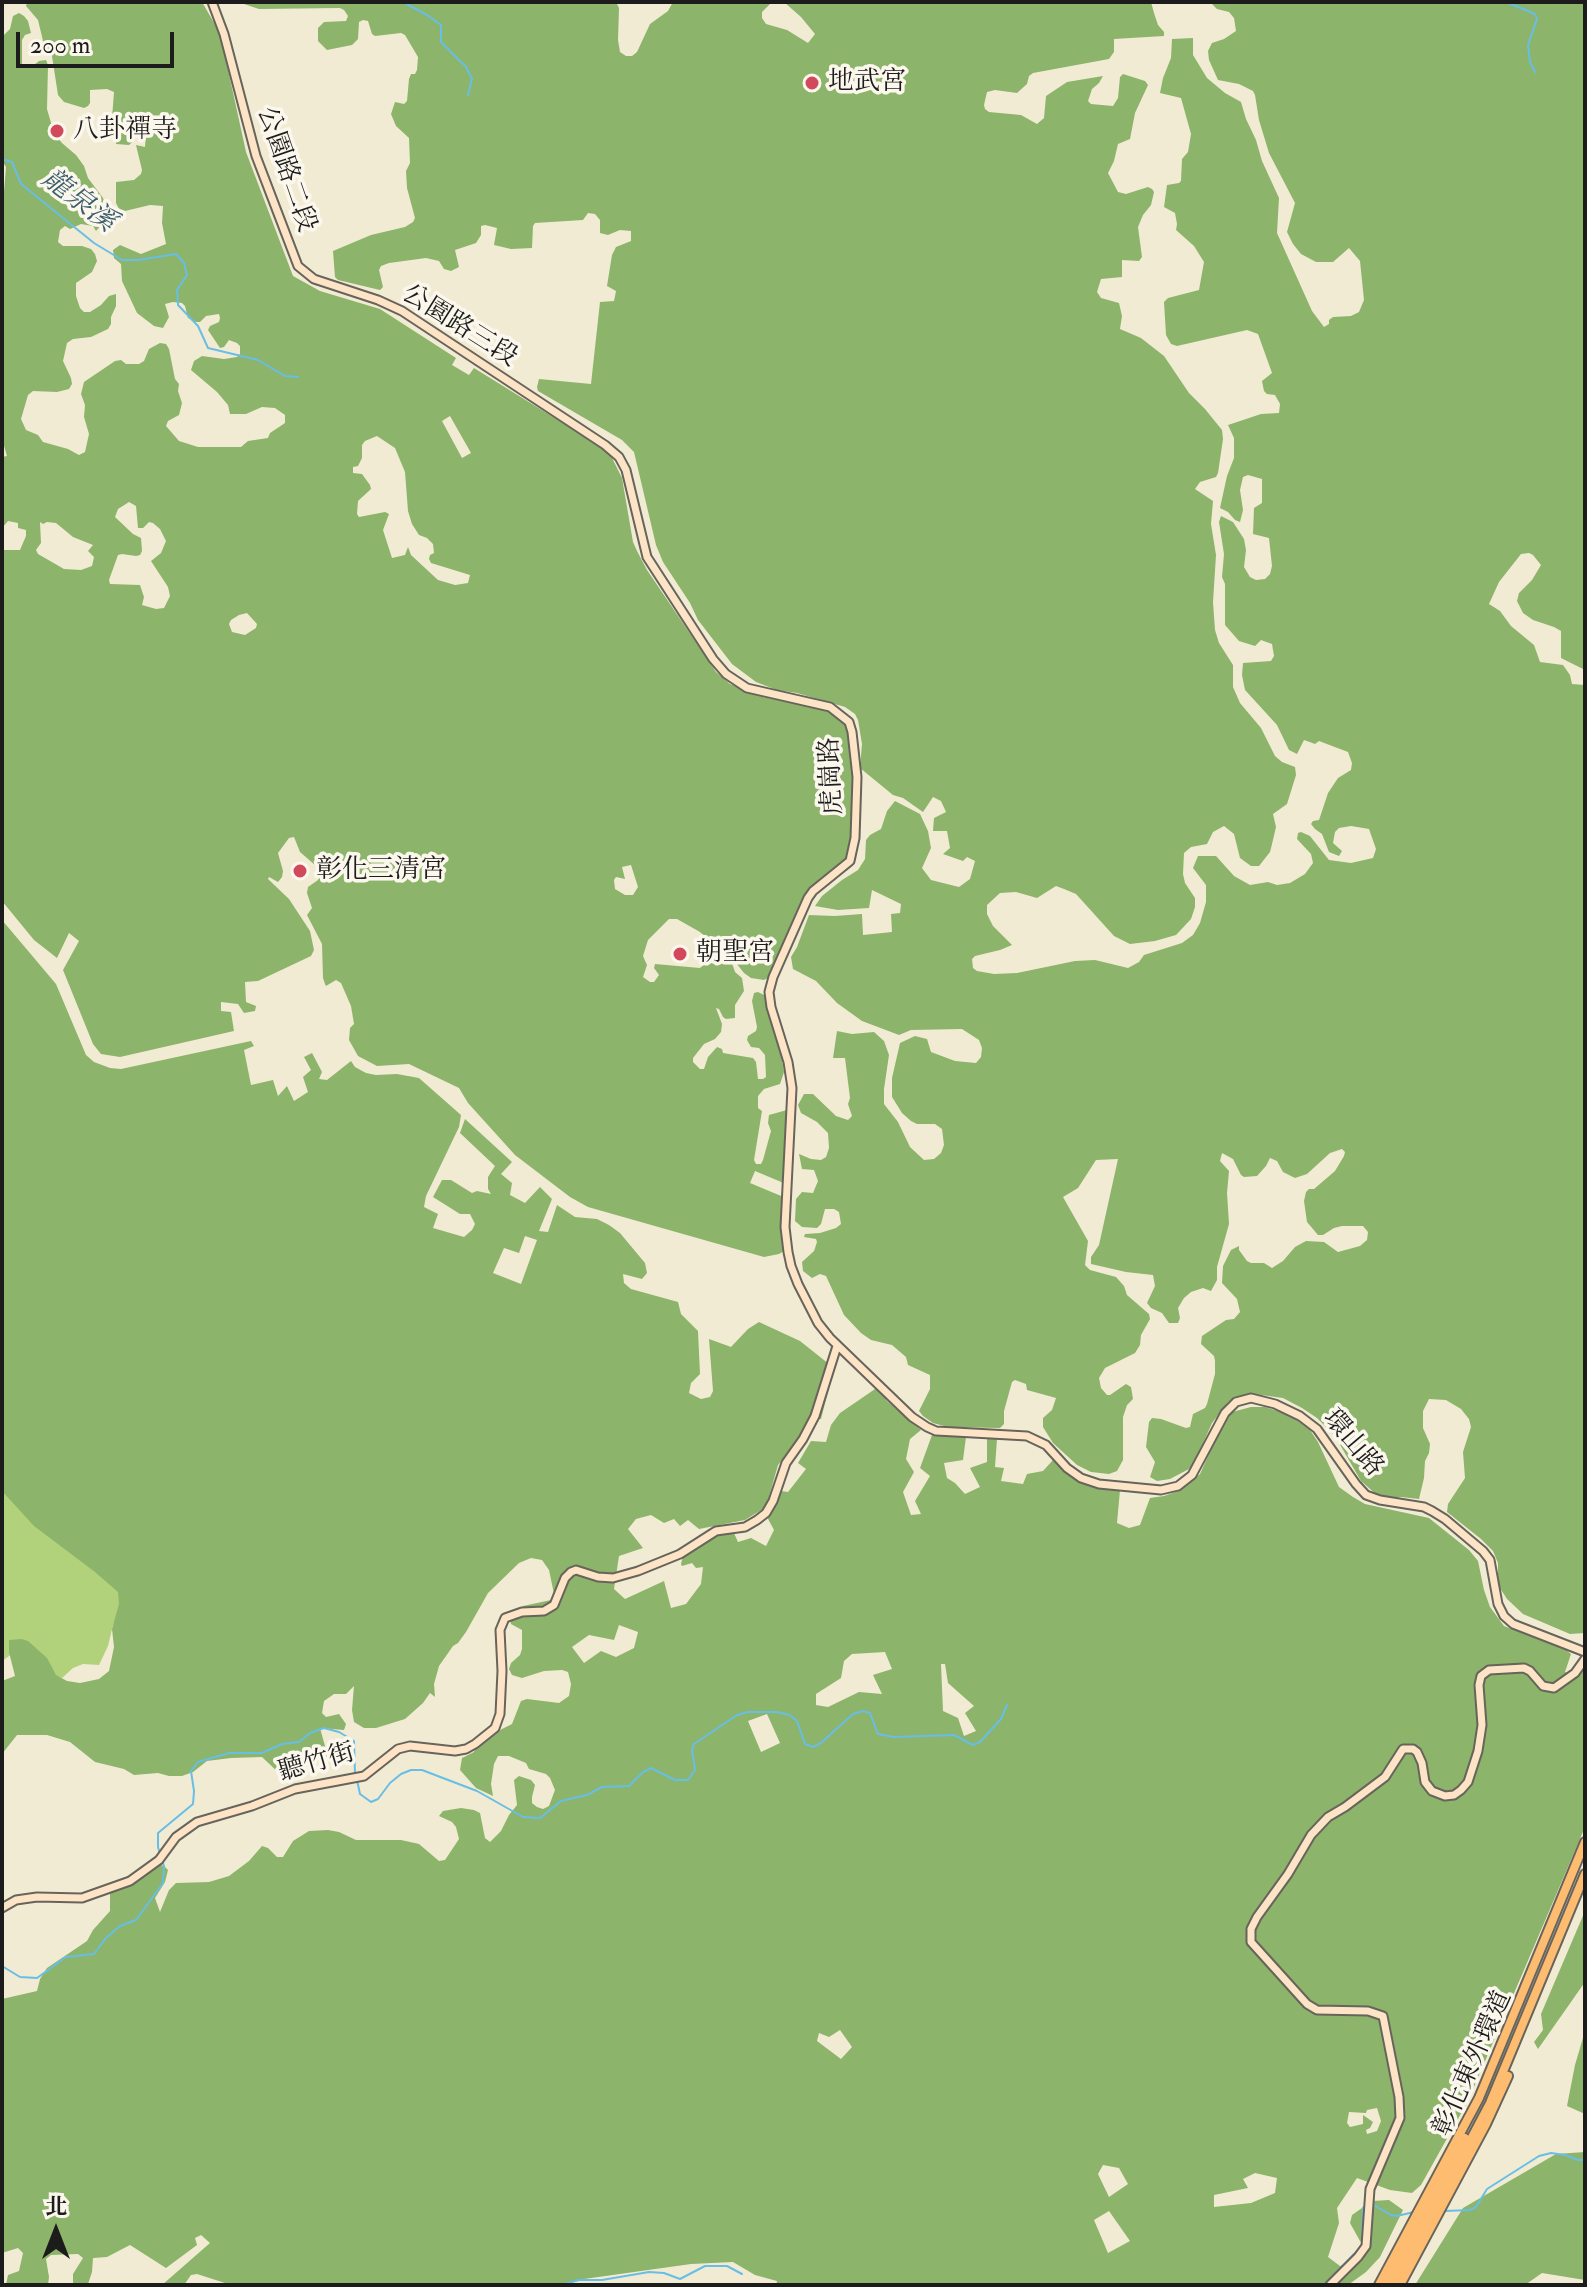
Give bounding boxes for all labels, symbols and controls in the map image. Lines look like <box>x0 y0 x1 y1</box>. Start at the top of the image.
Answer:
scale bar <box>20 16 178 66</box>
text: 200 m <box>30 30 90 61</box>
place label: 地武宮 <box>828 67 906 99</box>
marker: 地武宮 <box>803 74 821 92</box>
street label: 公園路二段 <box>249 103 321 237</box>
place label: 八卦禪寺 <box>73 115 177 147</box>
marker: 八卦禪寺 <box>48 122 66 140</box>
water label: 龍泉溪 <box>34 163 122 241</box>
street label: 公園路三段 <box>396 279 522 375</box>
street label: 虎崗路 <box>815 736 851 816</box>
place label: 彰化三清宮 <box>316 855 446 887</box>
marker: 彰化三清宮 <box>291 862 309 880</box>
place label: 朝聖宮 <box>696 938 774 970</box>
marker: 朝聖宮 <box>671 945 689 963</box>
street label: 環山路 <box>1315 1404 1389 1484</box>
street label: 聽竹街 <box>275 1738 359 1790</box>
street label: 彰化東外環道 <box>1428 1986 1520 2142</box>
north arrow <box>16 2191 96 2271</box>
text: 北 <box>45 2193 67 2221</box>

